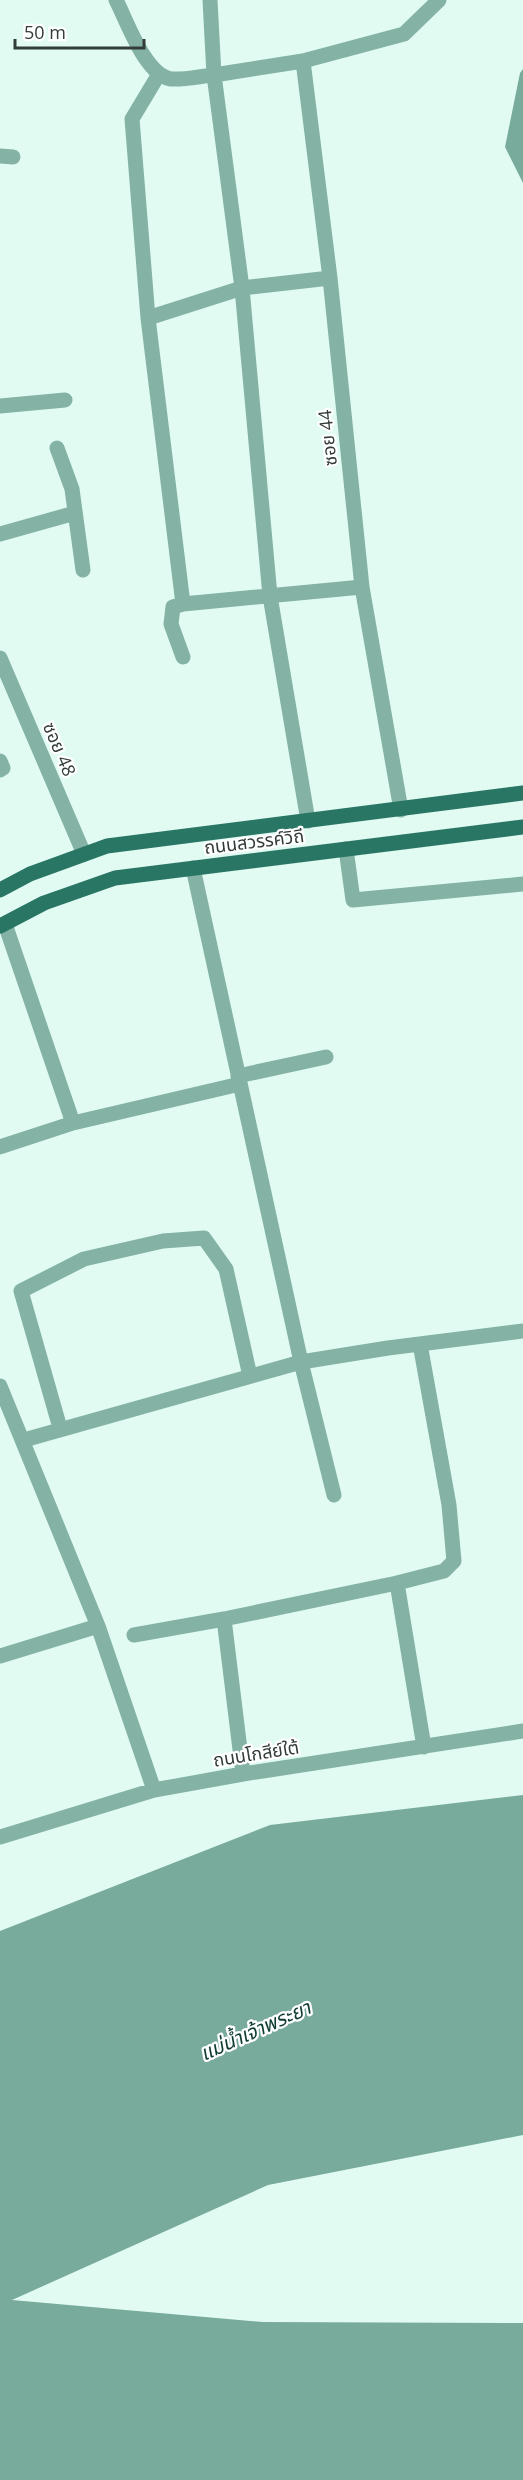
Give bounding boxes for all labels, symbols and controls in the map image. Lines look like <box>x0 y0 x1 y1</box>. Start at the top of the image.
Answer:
scale bar <box>15 12 144 50</box>
text: 50 m <box>24 20 66 44</box>
street label: ซอย 44 <box>312 409 342 467</box>
street label: ซอย 48 <box>38 718 82 780</box>
street label: ถนนสวรรค์วิถี <box>203 823 305 859</box>
street label: ถนนโกสีย์ใต้ <box>211 1734 301 1772</box>
water label: แม่น้ำเจ้าพระยา <box>195 1993 315 2066</box>

